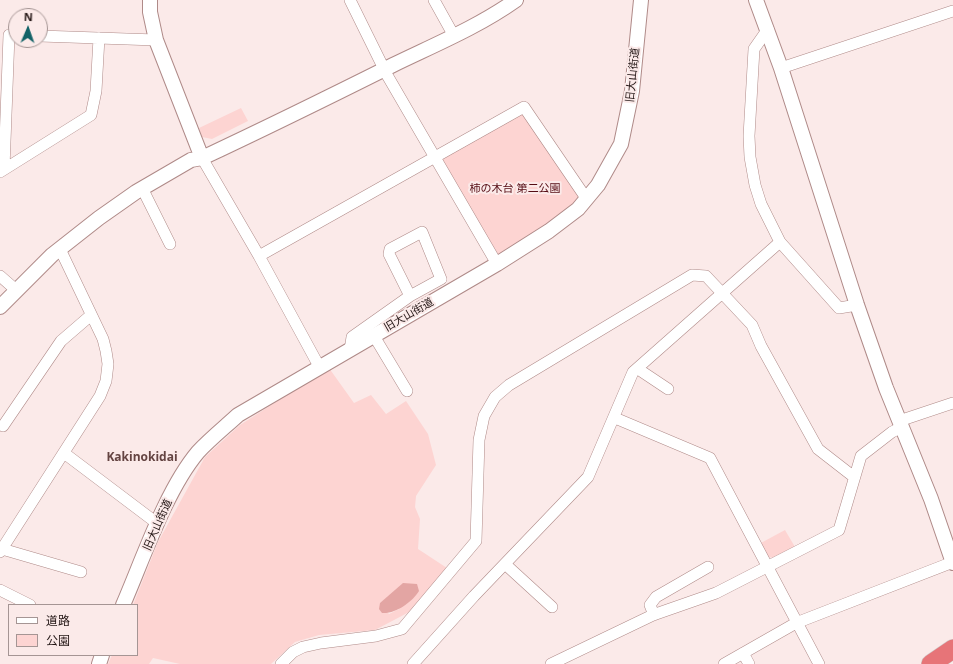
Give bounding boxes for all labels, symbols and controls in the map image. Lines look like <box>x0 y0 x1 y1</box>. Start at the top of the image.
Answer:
north arrow <box>8 8 48 48</box>
text: N <box>24 9 33 24</box>
street label: 旧大山街道 <box>624 47 642 103</box>
park label: 柿の木台 第二公園 <box>470 182 560 196</box>
street label: 旧大山街道 <box>382 296 436 334</box>
district label: Kakinokidai <box>106 451 178 465</box>
street label: 旧大山街道 <box>141 497 175 553</box>
legend <box>8 604 138 656</box>
text: 道路 <box>46 612 70 629</box>
text: 公園 <box>46 632 70 649</box>

